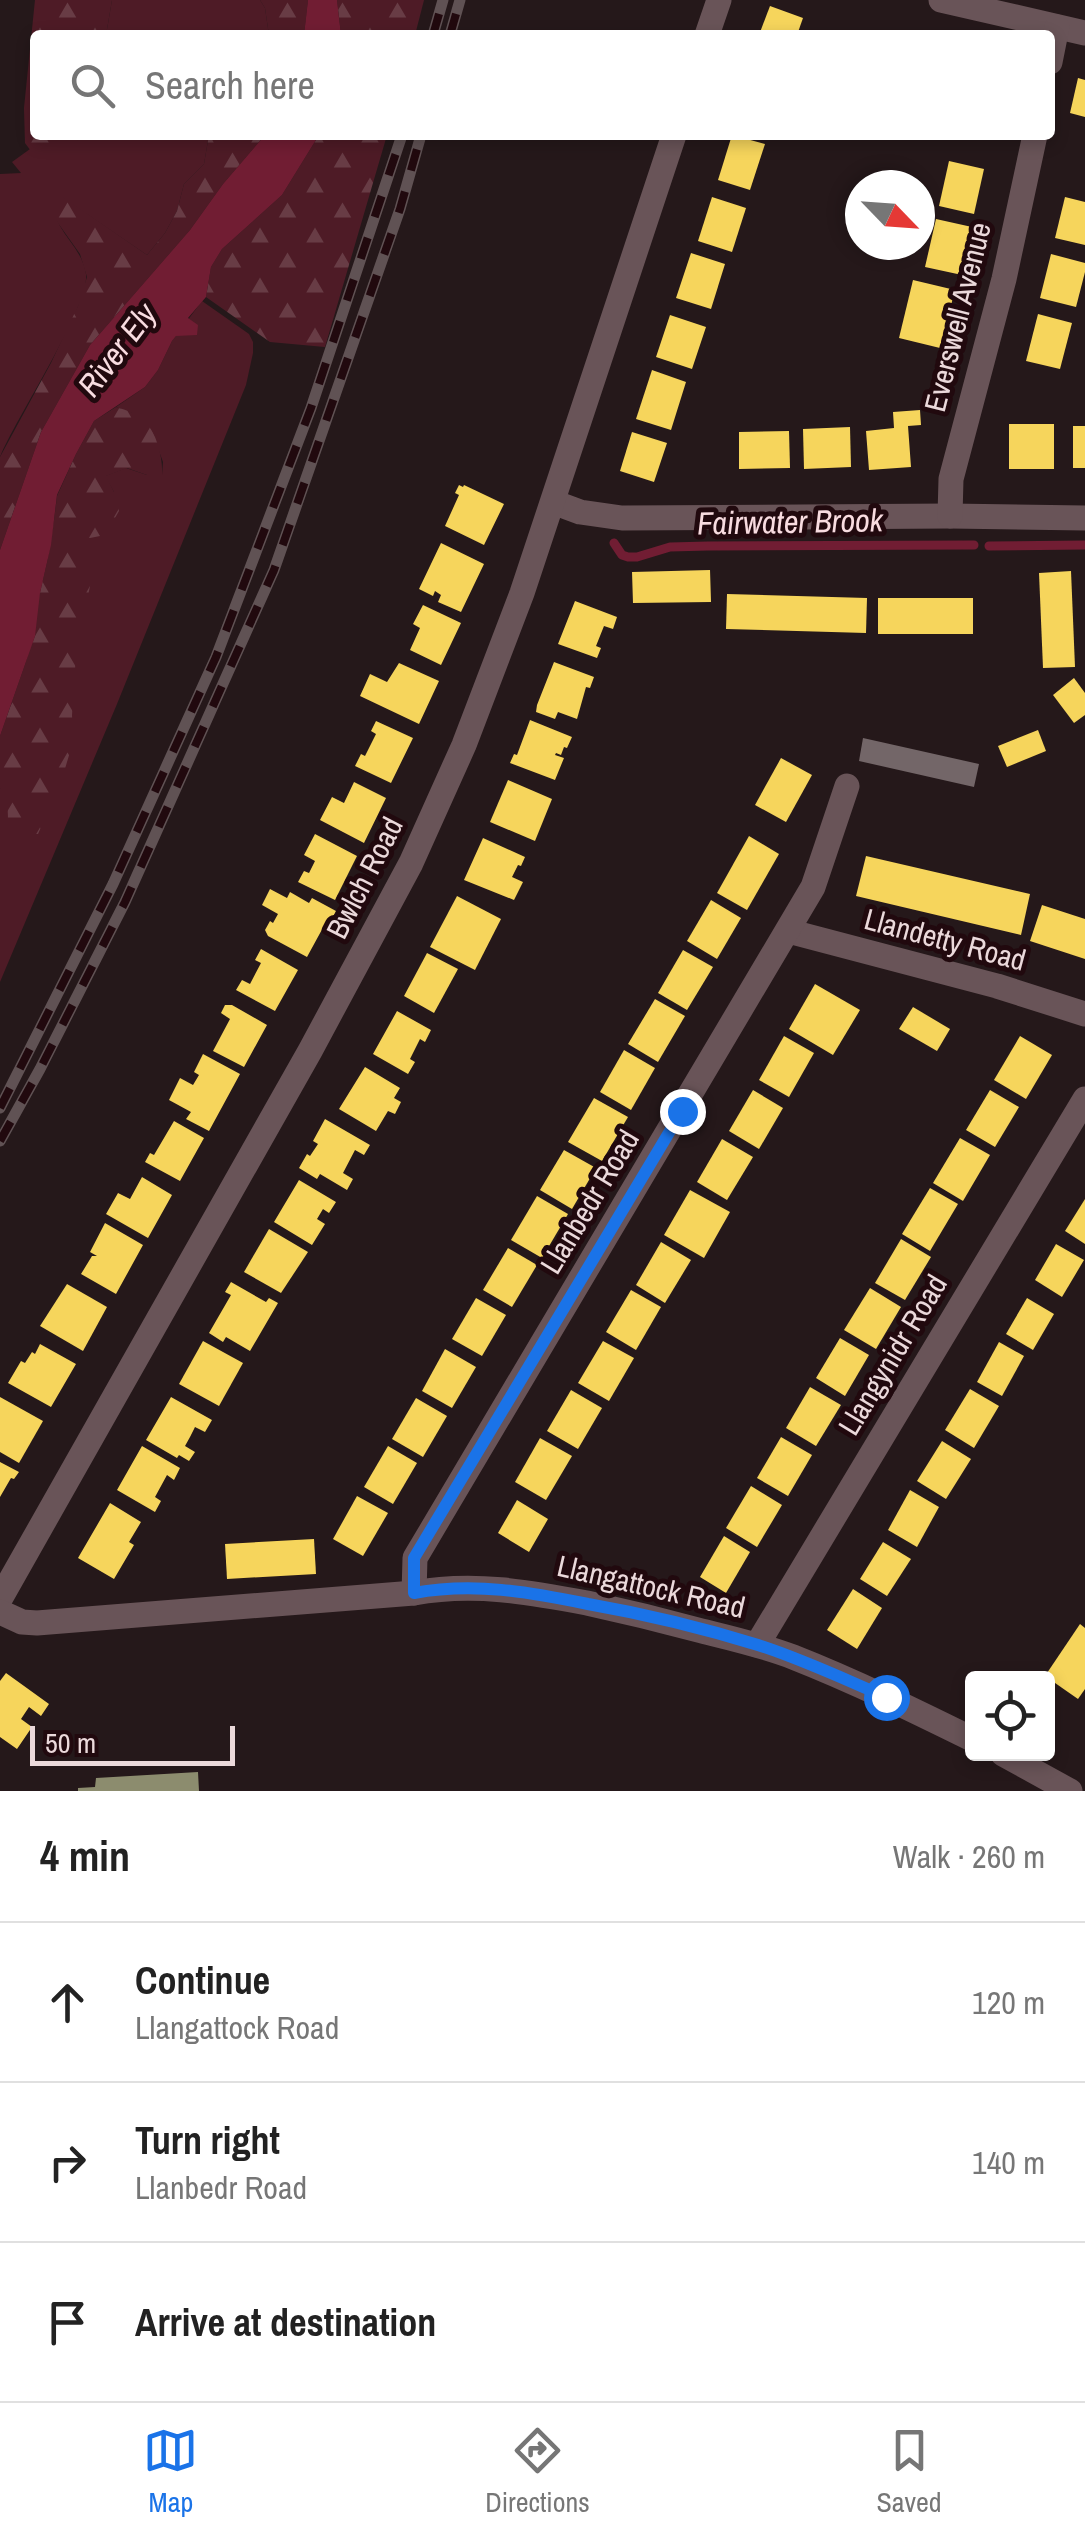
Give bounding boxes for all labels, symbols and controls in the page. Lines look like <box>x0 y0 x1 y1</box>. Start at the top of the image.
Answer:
search box <box>30 30 1055 140</box>
icon: search <box>65 58 120 113</box>
text: Search here <box>145 60 315 111</box>
north arrow <box>845 170 935 260</box>
street label: Everswell Avenue <box>914 218 1000 416</box>
water label: River Ely <box>67 293 167 405</box>
water label: Fairwater Brook <box>697 498 884 545</box>
street label: Bwlch Road <box>316 810 412 945</box>
street label: Llandetty Road <box>860 898 1030 980</box>
route end <box>660 1089 706 1135</box>
street label: Llanbedr Road <box>530 1122 648 1281</box>
street label: Llangynidr Road <box>829 1267 956 1442</box>
street label: Llangattock Road <box>553 1545 749 1627</box>
map controls <box>965 1671 1055 1761</box>
button: locate <box>965 1671 1055 1761</box>
route start <box>864 1675 910 1721</box>
scale bar <box>30 1721 235 1766</box>
text: 50 m <box>45 1724 96 1762</box>
text: 4 min <box>40 1828 130 1884</box>
text: Walk · 260 m <box>893 1835 1045 1878</box>
text: Continue <box>135 1955 270 2006</box>
icon: ahead <box>40 1975 95 2030</box>
text: 120 m <box>972 1981 1045 2024</box>
text: Llangattock Road <box>135 2006 339 2049</box>
text: Turn right <box>135 2115 280 2166</box>
icon: right <box>40 2135 95 2190</box>
text: 140 m <box>972 2141 1045 2184</box>
text: Llanbedr Road <box>135 2166 307 2209</box>
icon: arrive <box>40 2295 95 2350</box>
text: Arrive at destination <box>135 2297 436 2348</box>
tab: Map <box>143 2423 198 2521</box>
tab: Directions <box>485 2423 590 2521</box>
tab: Saved <box>877 2423 942 2521</box>

